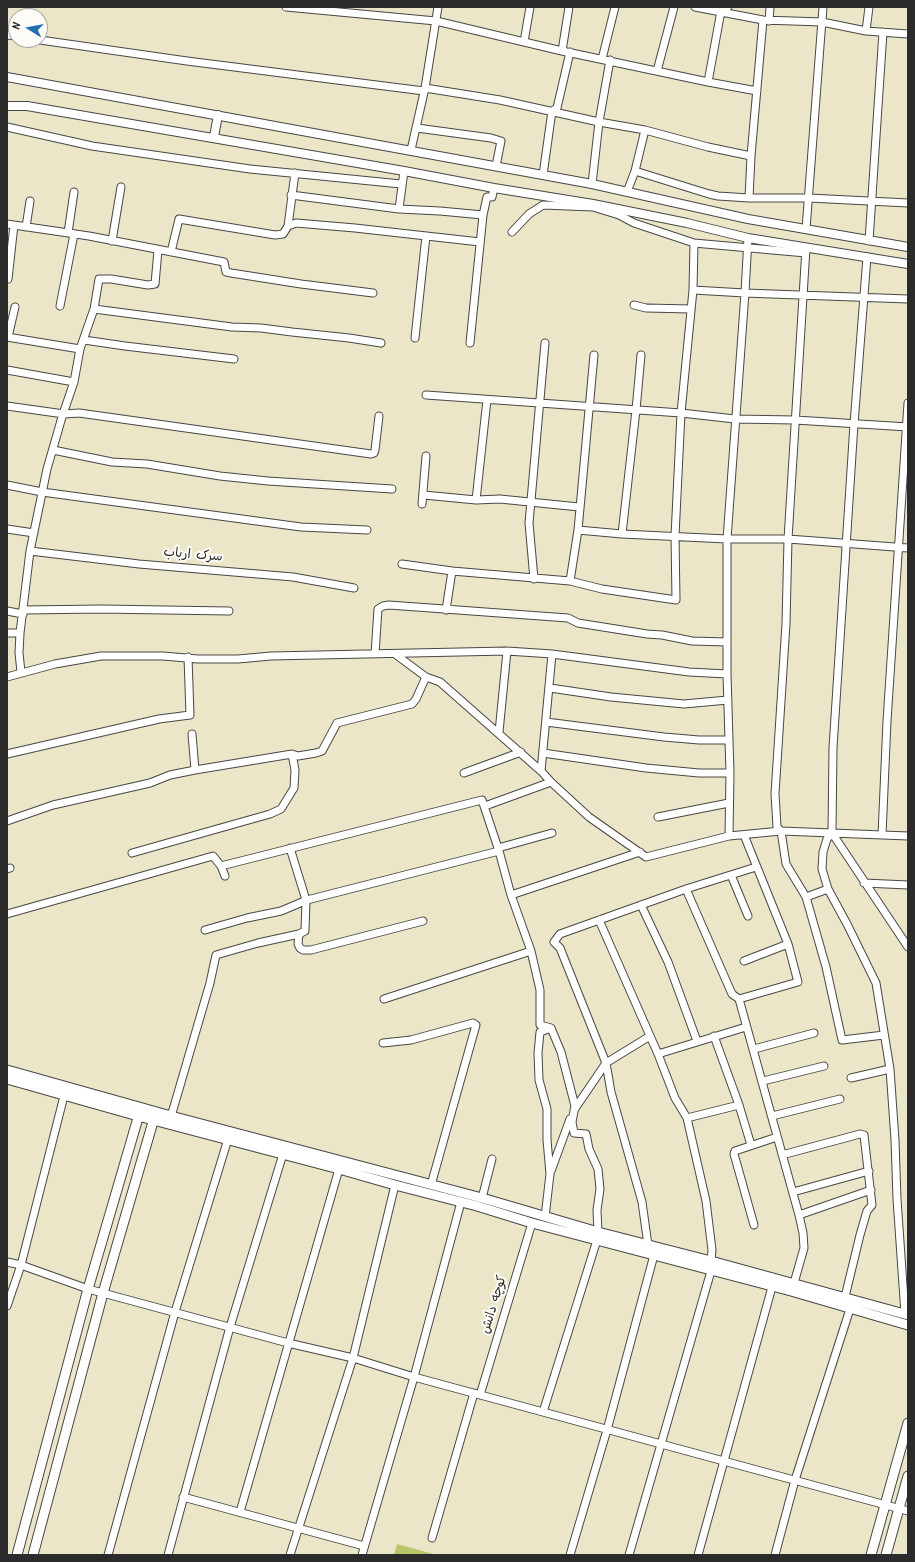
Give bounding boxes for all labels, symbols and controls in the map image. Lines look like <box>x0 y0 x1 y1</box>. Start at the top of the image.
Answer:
north arrow <box>8 8 48 48</box>
text: N <box>8 21 27 31</box>
street label: سرک ارباب <box>163 546 223 566</box>
street label: کوچه دانش <box>479 1274 511 1336</box>

